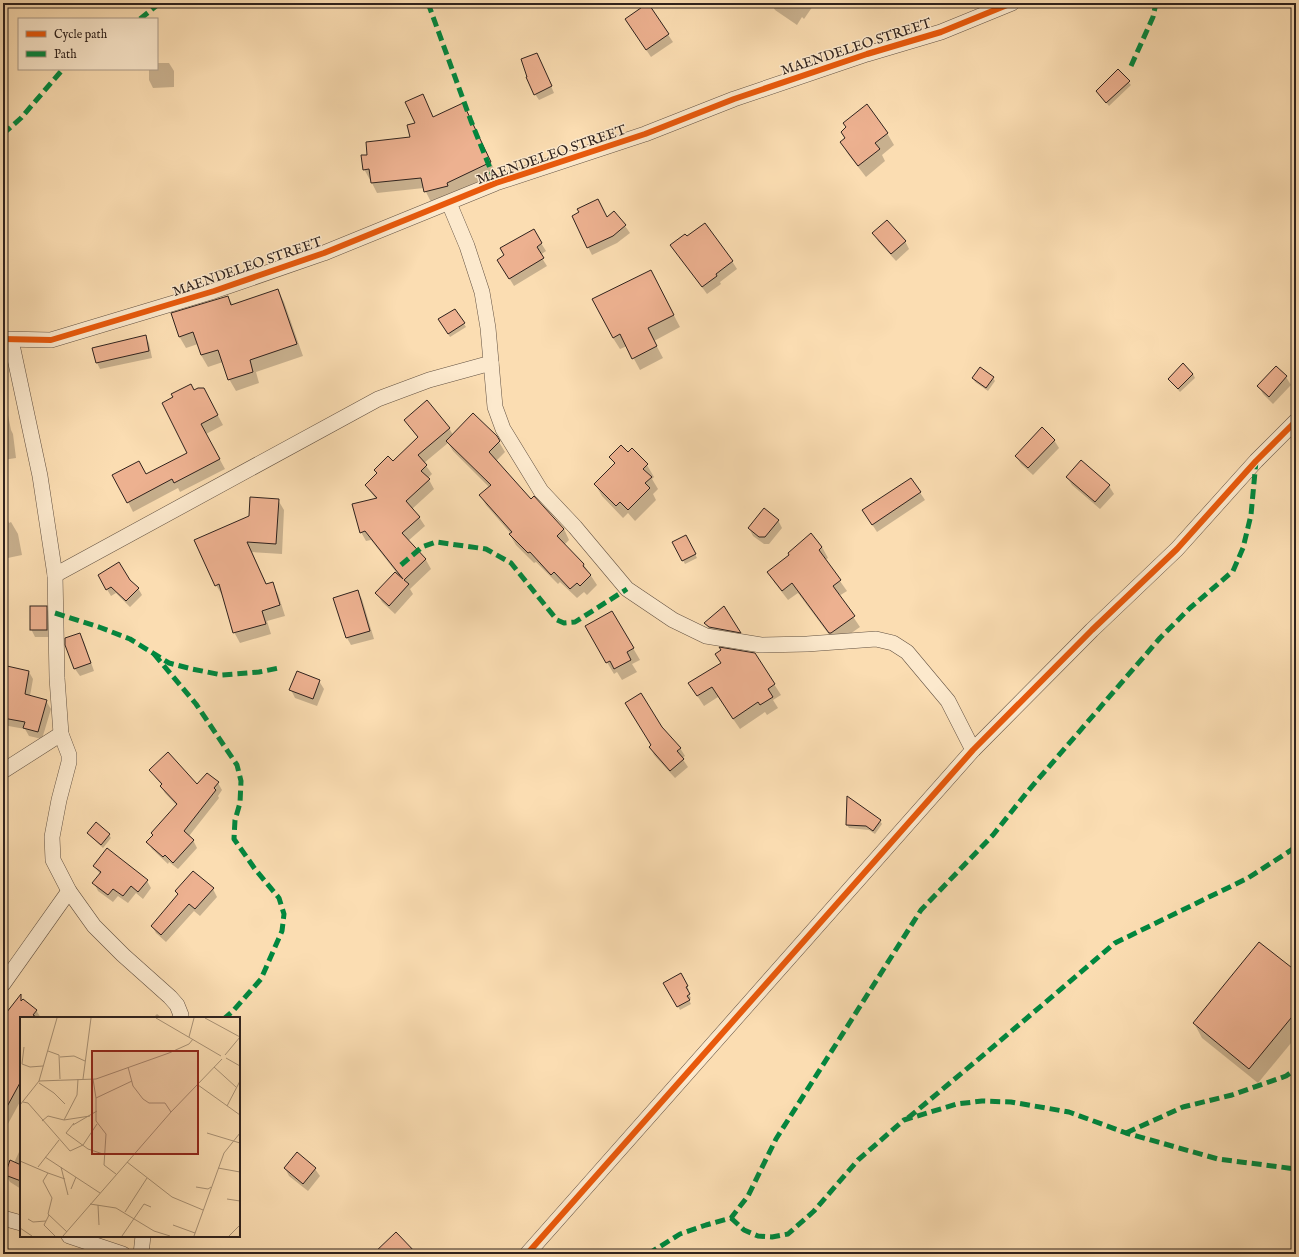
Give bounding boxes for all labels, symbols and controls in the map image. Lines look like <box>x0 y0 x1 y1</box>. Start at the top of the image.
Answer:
street label: MAENDELEO STREET <box>779 14 935 80</box>
legend <box>18 18 158 70</box>
text: Cycle path <box>54 27 108 43</box>
text: Path <box>54 47 77 62</box>
street label: MAENDELEO STREET <box>474 121 629 189</box>
street label: MAENDELEO STREET <box>170 233 325 301</box>
inset map <box>20 1017 240 1237</box>

